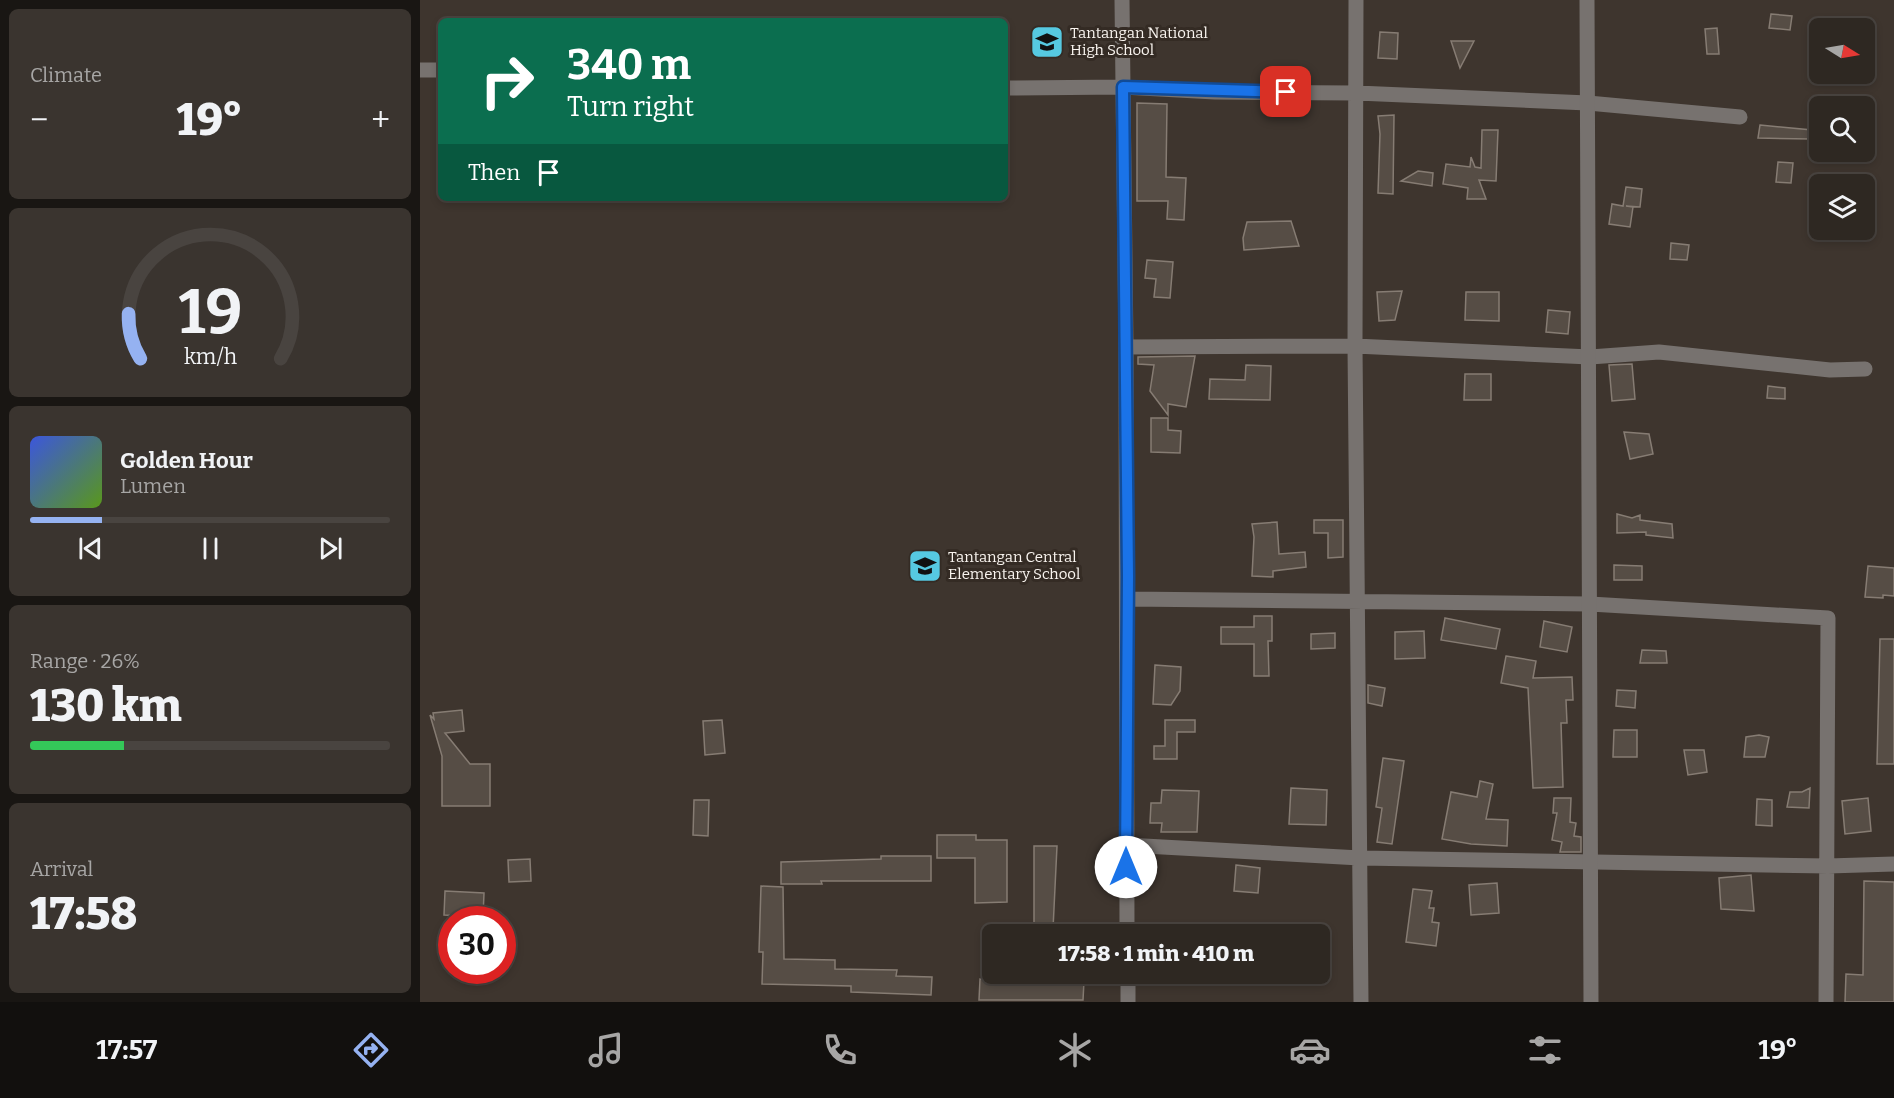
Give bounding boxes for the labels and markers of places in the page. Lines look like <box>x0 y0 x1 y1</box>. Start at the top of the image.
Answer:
school or university icon: Tantangan National High School <box>1029 24 1065 60</box>
place label: Tantangan National High School <box>1070 24 1208 59</box>
pin <box>1260 66 1311 117</box>
school or university icon: Tantangan Central Elementary School <box>907 548 943 584</box>
place label: Tantangan Central Elementary School <box>948 548 1080 583</box>

